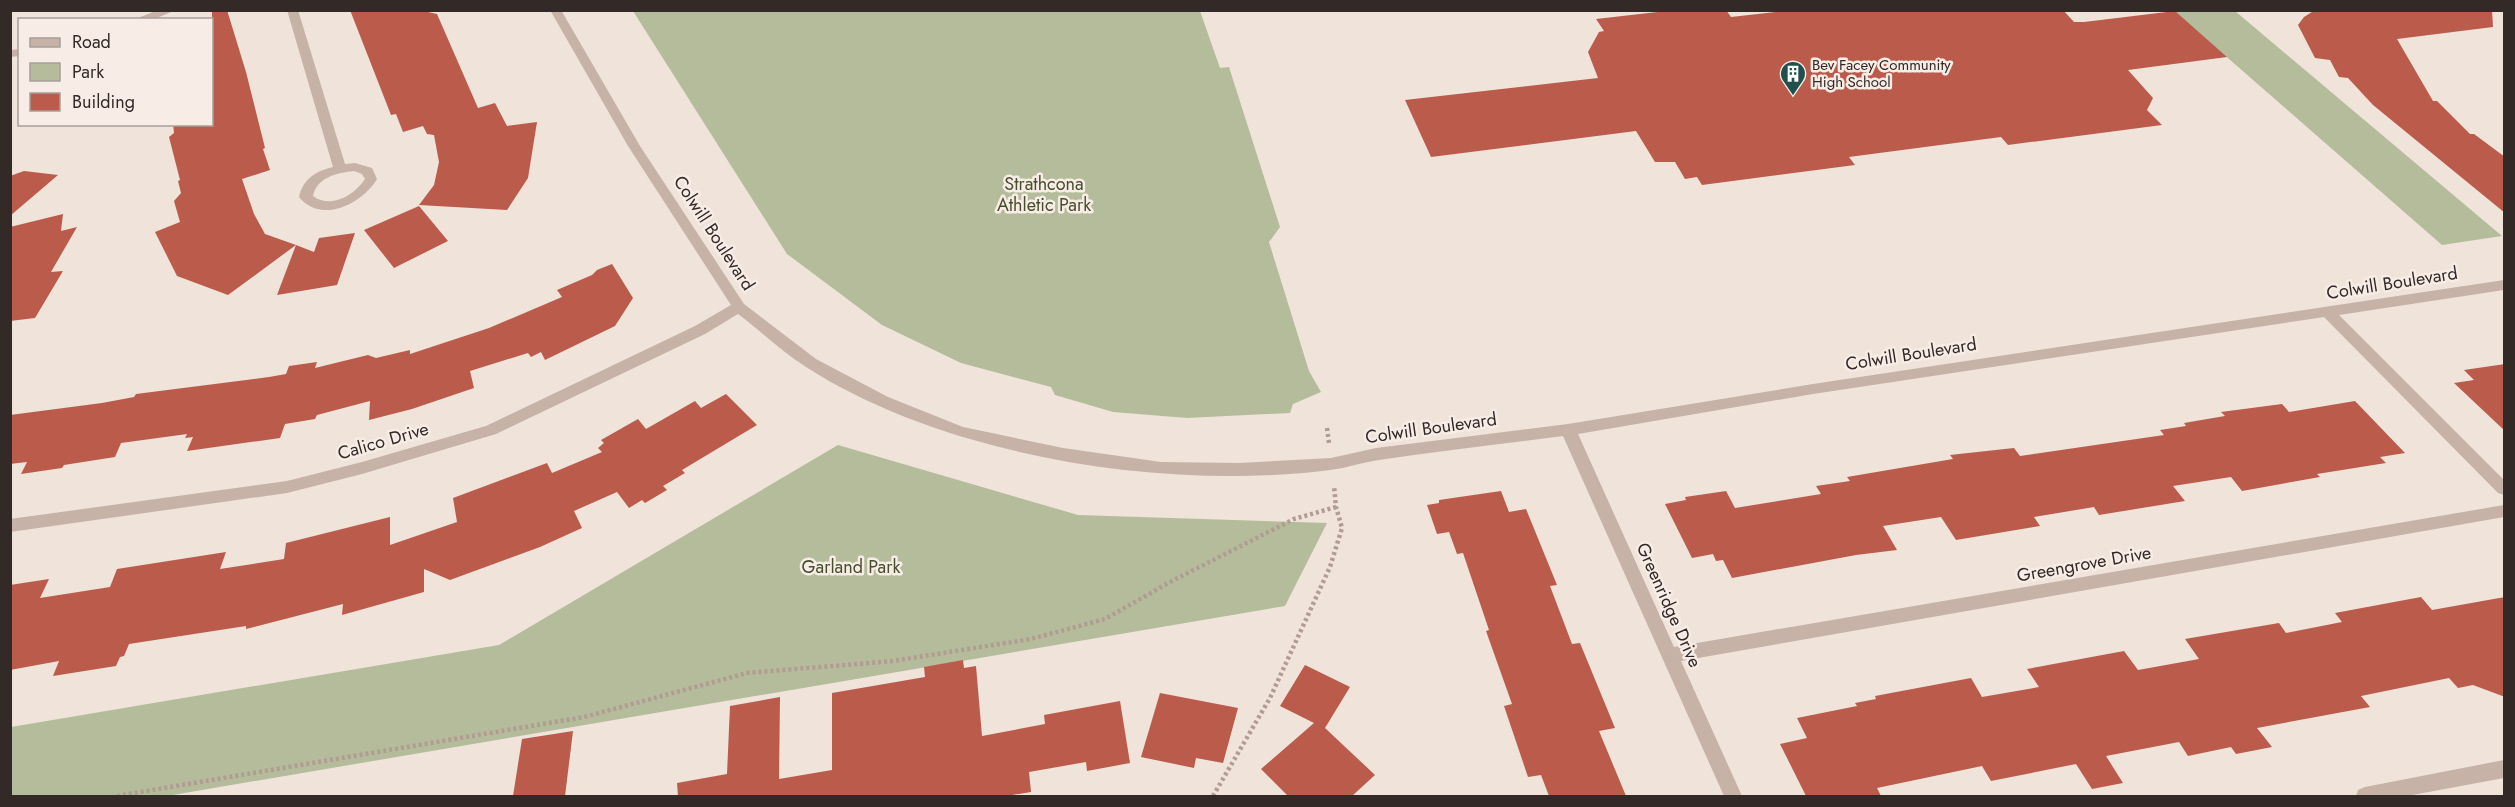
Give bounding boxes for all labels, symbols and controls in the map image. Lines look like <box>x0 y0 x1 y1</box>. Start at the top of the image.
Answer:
legend <box>18 18 213 126</box>
text: Road <box>72 29 111 55</box>
place label: Bev Facey Community High School <box>1812 54 1951 93</box>
text: Park <box>72 59 104 85</box>
building icon: Bev Facey Community High School <box>1778 59 1808 97</box>
text: Building <box>72 89 135 115</box>
street label: Colwill Boulevard <box>667 170 761 296</box>
park label: Strathcona Athletic Park <box>997 171 1091 218</box>
street label: Colwill Boulevard <box>2325 260 2459 306</box>
street label: Colwill Boulevard <box>1844 331 1978 377</box>
street label: Colwill Boulevard <box>1364 406 1498 450</box>
street label: Calico Drive <box>334 416 432 466</box>
street label: Greenridge Drive <box>1630 539 1708 671</box>
street label: Greengrove Drive <box>2015 539 2153 589</box>
park label: Garland Park <box>802 554 900 580</box>

